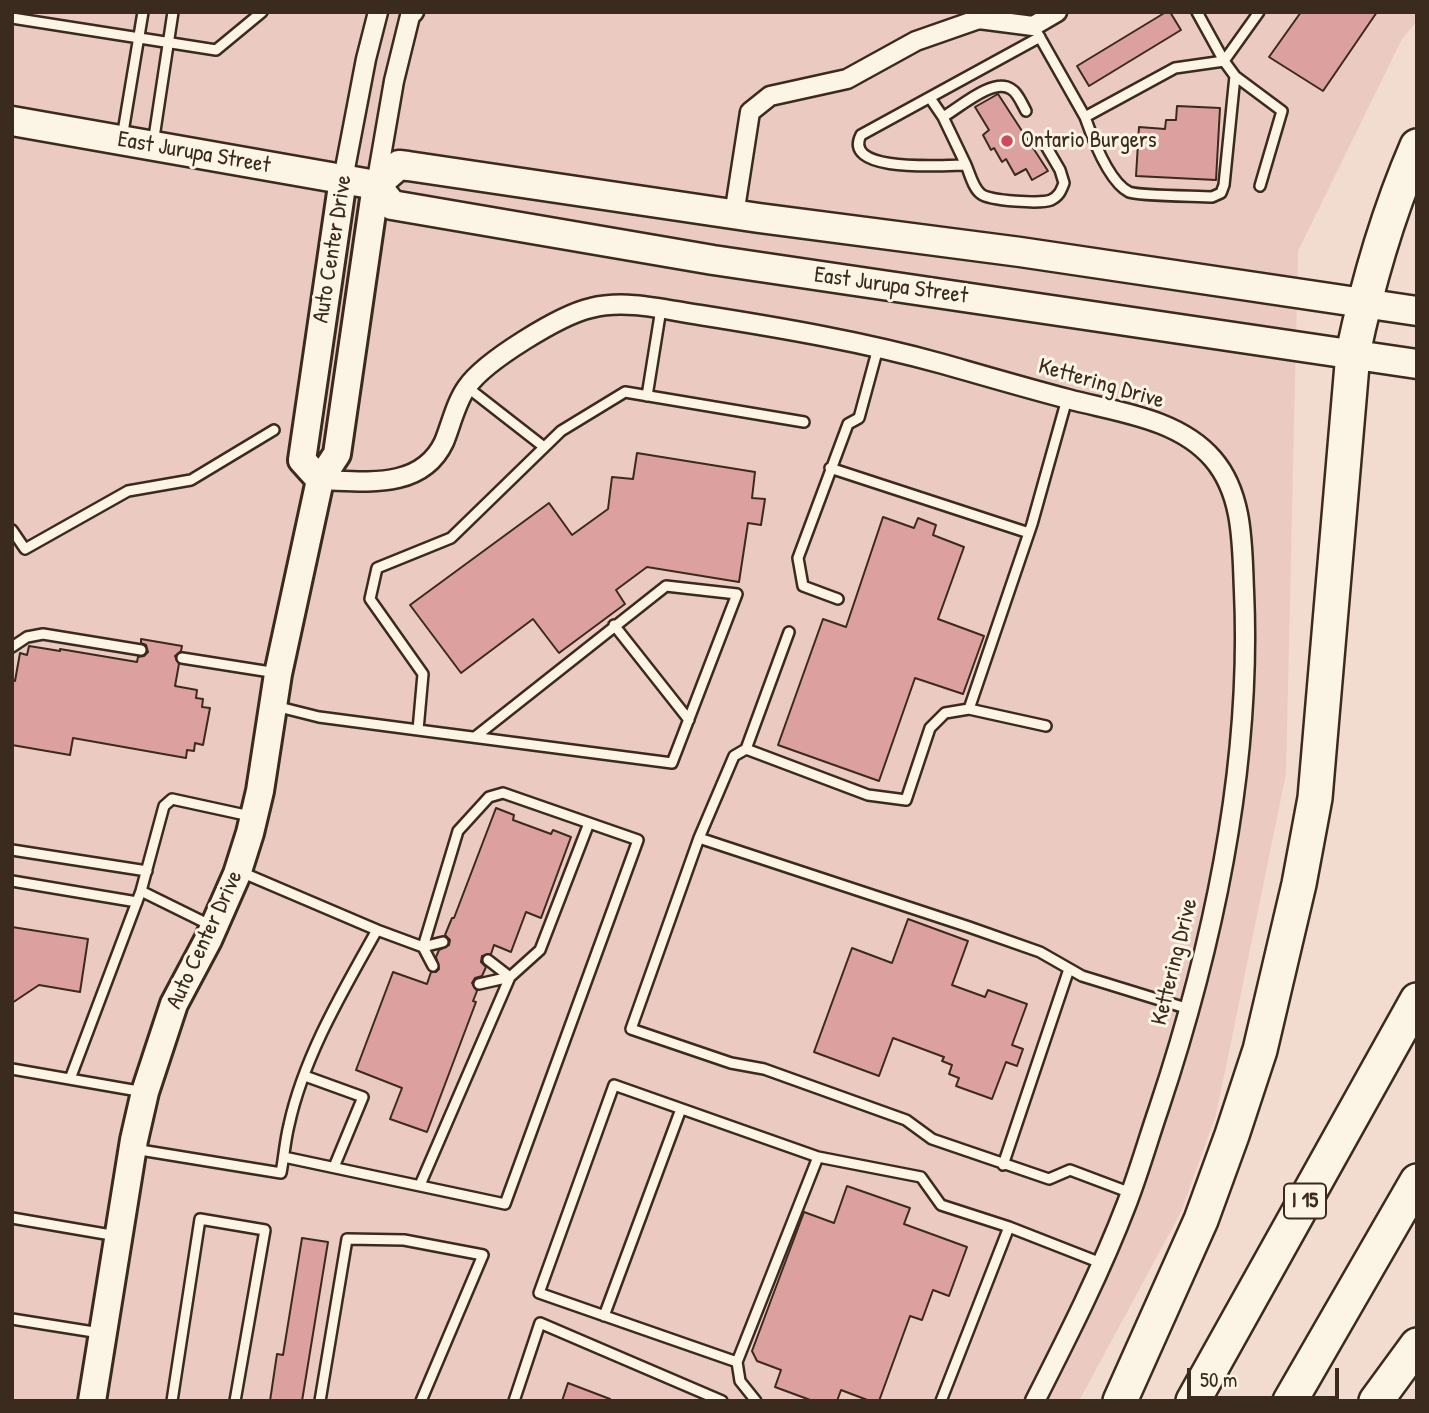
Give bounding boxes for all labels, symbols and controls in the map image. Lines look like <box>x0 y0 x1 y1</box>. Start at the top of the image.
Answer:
street label: East Jurupa Street <box>115 126 273 180</box>
place label: Ontario Burgers <box>1021 127 1156 155</box>
marker: Ontario Burgers <box>999 133 1015 149</box>
street label: Auto Center Drive <box>308 173 358 325</box>
street label: East Jurupa Street <box>812 262 970 310</box>
street label: Kettering Drive <box>1035 353 1167 415</box>
street label: Auto Center Drive <box>161 866 249 1014</box>
street label: Kettering Drive <box>1146 896 1204 1028</box>
road number: I 15 <box>1284 1184 1326 1218</box>
scale bar <box>1191 1354 1343 1398</box>
text: 50 m <box>1200 1365 1237 1394</box>

